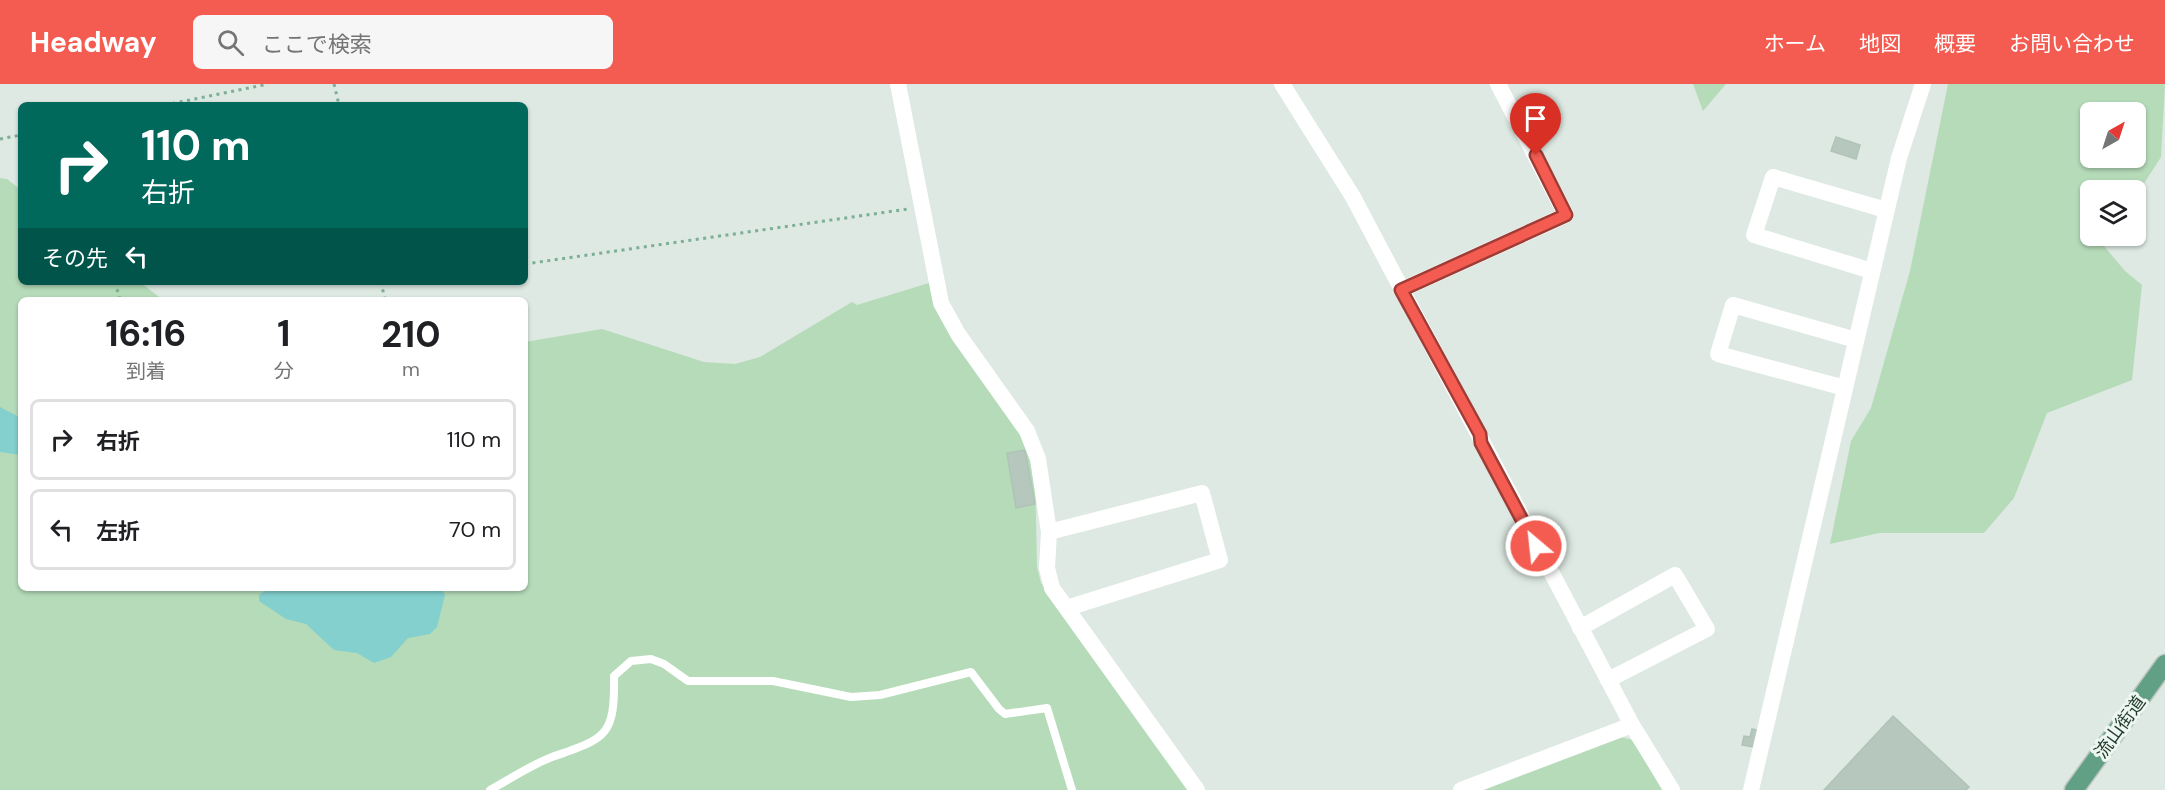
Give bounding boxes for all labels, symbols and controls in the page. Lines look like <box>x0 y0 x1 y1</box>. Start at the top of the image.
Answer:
search box <box>193 15 613 69</box>
text: Headway <box>30 24 157 61</box>
icon: search <box>214 26 247 59</box>
text: ここで検索 <box>262 30 372 59</box>
text: ホーム <box>1764 30 1826 58</box>
text: 地図 <box>1859 30 1901 58</box>
text: 概要 <box>1934 30 1976 58</box>
text: お問い合わせ <box>2009 30 2135 58</box>
pin <box>1510 93 1561 155</box>
icon: arrive <box>1519 102 1552 135</box>
north arrow <box>2080 102 2146 168</box>
map controls <box>2080 102 2146 246</box>
text: 110 m <box>141 118 251 173</box>
icon: right <box>42 126 120 204</box>
text: 右折 <box>141 175 195 210</box>
button: layers <box>2080 180 2146 246</box>
icon: left <box>120 240 153 273</box>
text: その先 <box>42 244 108 273</box>
text: 16:16 <box>105 310 186 357</box>
text: 1 <box>277 310 290 357</box>
text: 210 <box>381 311 441 358</box>
text: m <box>402 356 420 382</box>
text: 到着 <box>126 358 166 384</box>
text: 分 <box>274 358 294 384</box>
icon: right <box>45 423 78 456</box>
text: 110 m <box>447 425 501 454</box>
text: 右折 <box>96 427 140 456</box>
icon: left <box>45 513 78 546</box>
position arrow <box>1504 514 1568 578</box>
text: 70 m <box>449 515 501 544</box>
text: 左折 <box>96 517 140 546</box>
street label: 流山街道 <box>2089 691 2151 763</box>

